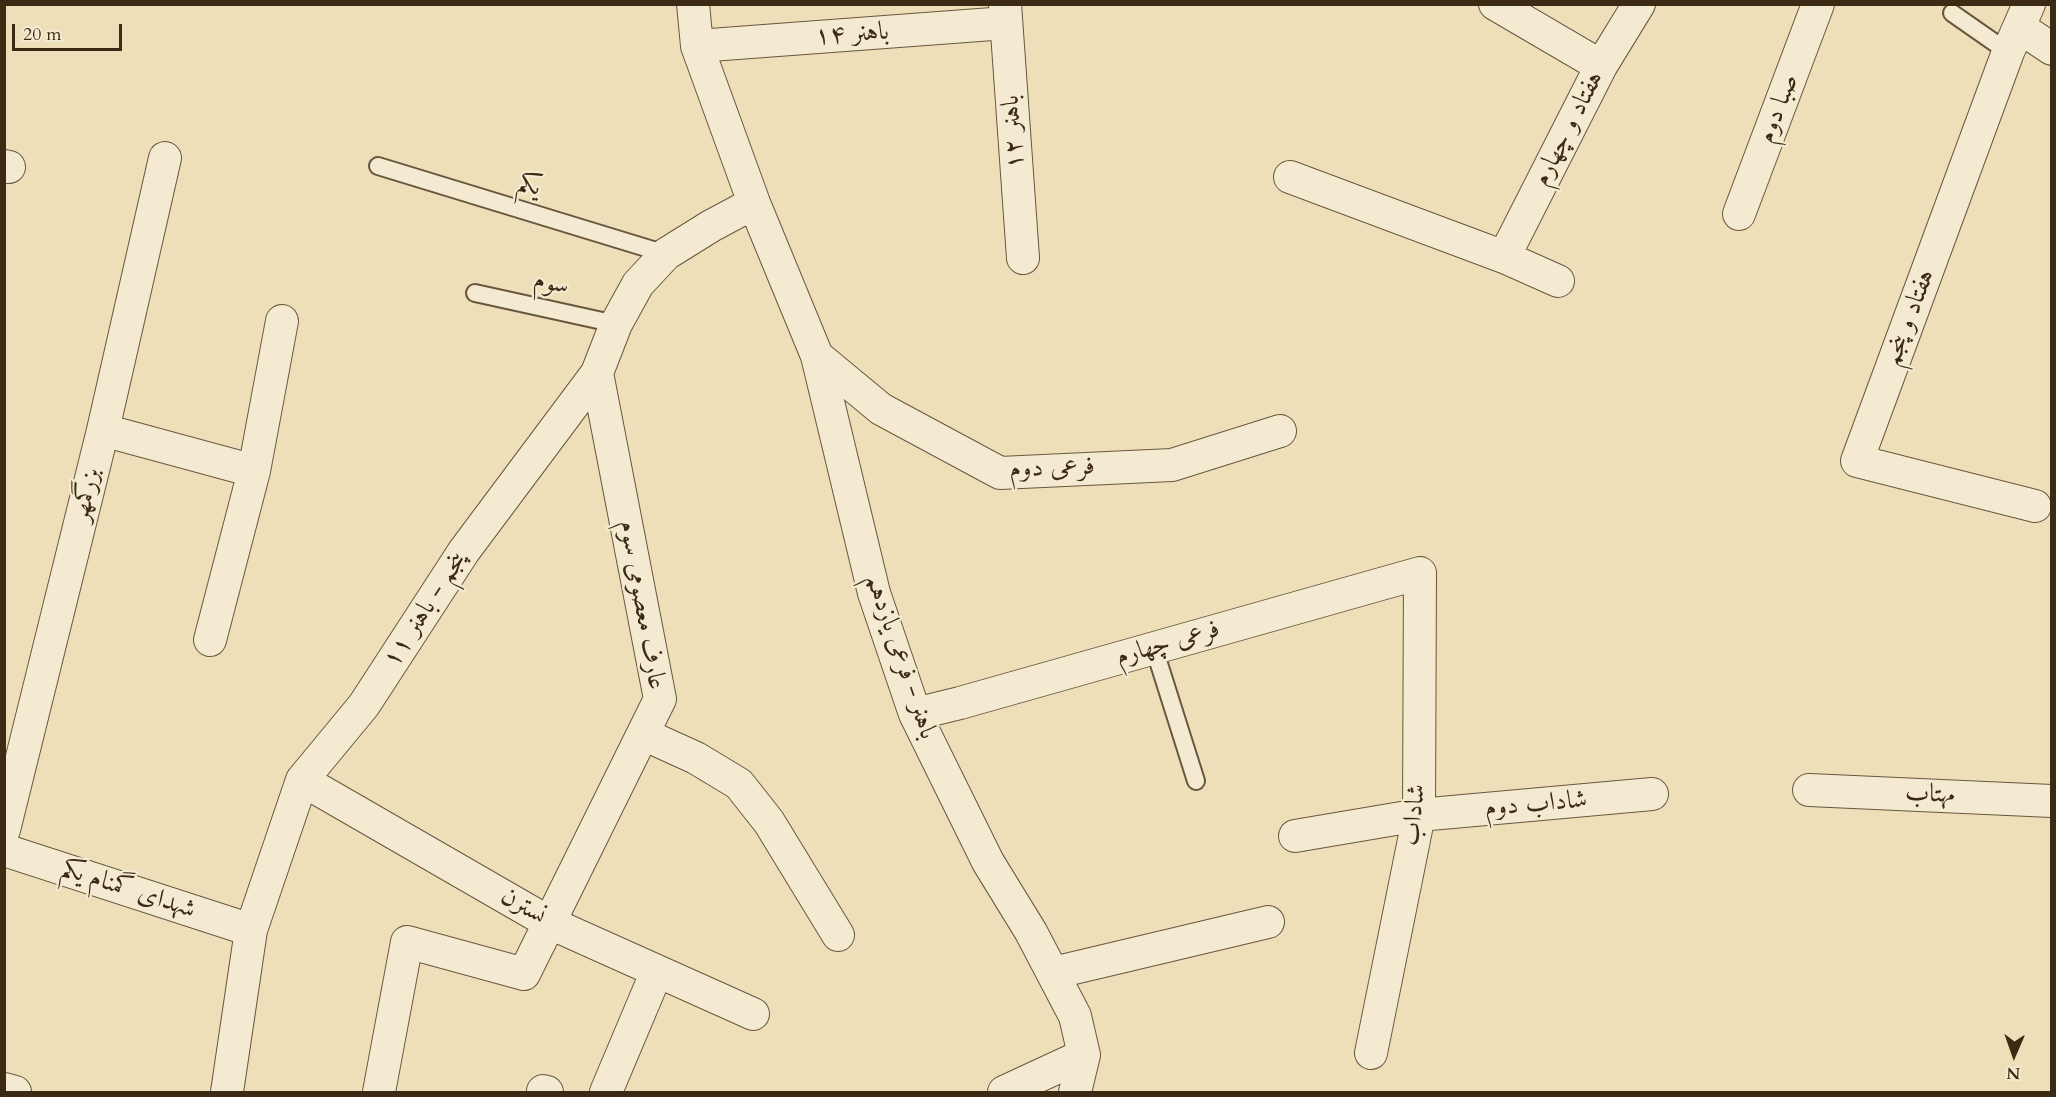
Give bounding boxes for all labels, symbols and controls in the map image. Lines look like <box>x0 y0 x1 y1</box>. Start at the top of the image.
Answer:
scale bar <box>15 12 124 50</box>
street label: باهنر ۱۴ <box>814 17 890 53</box>
text: 20 m <box>23 22 62 47</box>
street label: هفتاد و چهارم <box>1527 66 1611 192</box>
street label: صبا دوم <box>1752 70 1806 148</box>
street label: باهنر ۱۲ <box>996 94 1032 170</box>
street label: یکم <box>513 168 545 204</box>
street label: سوم <box>530 265 572 303</box>
street label: هفتاد و پنجم <box>1877 265 1943 371</box>
street label: فرعی دوم <box>1009 452 1095 486</box>
street label: بزرگمهر <box>65 465 109 525</box>
street label: عارف معصومی سوم <box>611 518 671 692</box>
street label: پنجم - باهنر ۱۱ <box>377 547 475 673</box>
street label: باهنر - فرعی یازدهم <box>857 571 943 743</box>
street label: فرعی چهارم <box>1112 614 1224 674</box>
street label: مهتاب <box>1904 778 1956 812</box>
street label: شاداب <box>1396 782 1434 848</box>
street label: شاداب دوم <box>1483 785 1589 825</box>
street label: شهدای گمنام یکم <box>57 854 199 926</box>
street label: نسترن <box>495 882 551 932</box>
north arrow <box>1984 1025 2044 1085</box>
text: N <box>2006 1062 2021 1084</box>

